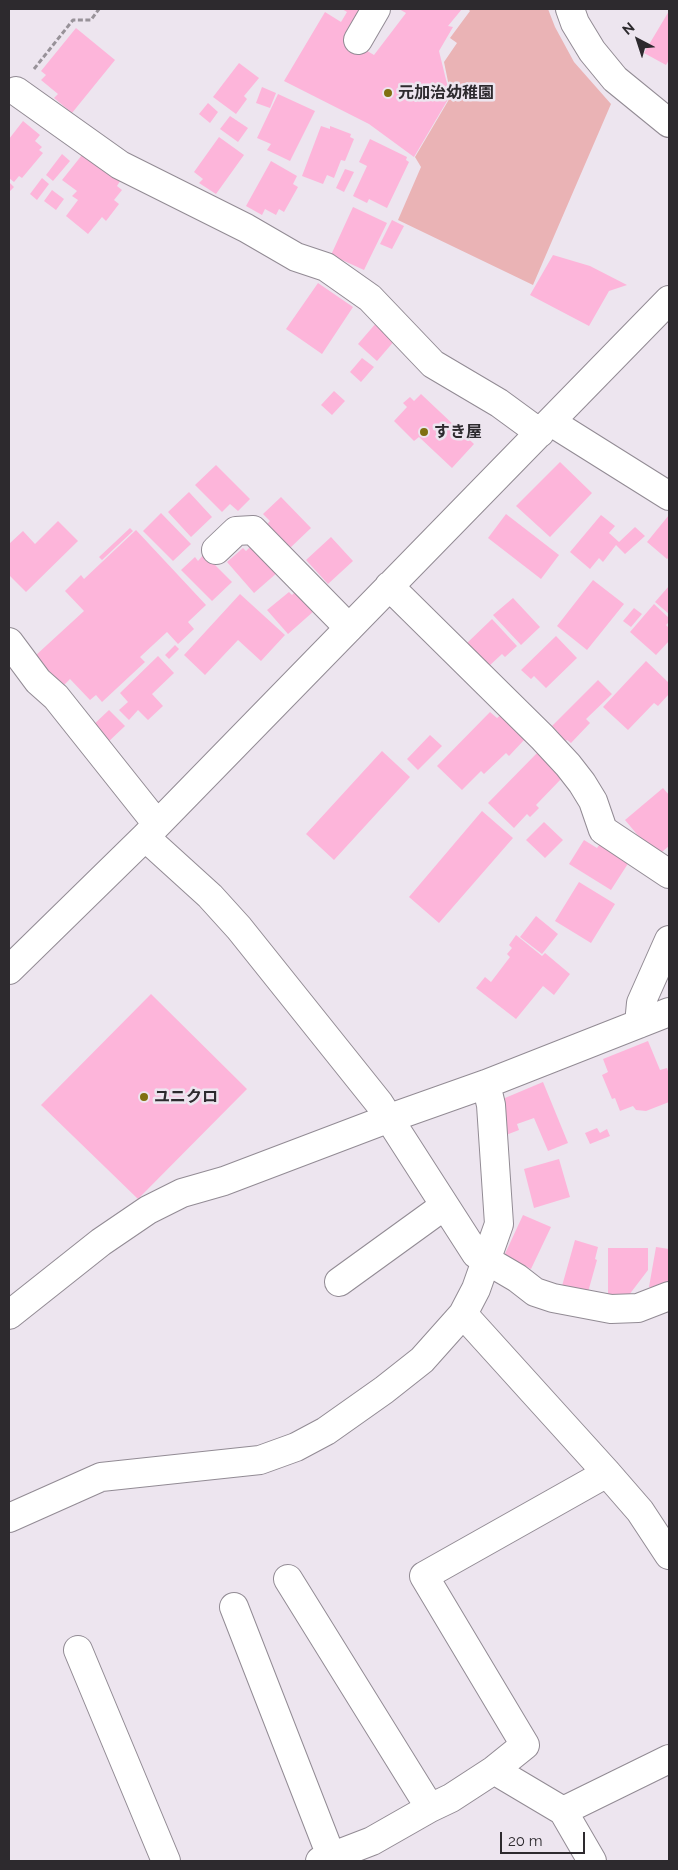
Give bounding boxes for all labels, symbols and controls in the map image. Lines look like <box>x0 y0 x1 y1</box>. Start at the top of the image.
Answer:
north arrow <box>613 15 663 65</box>
text: N <box>619 19 638 38</box>
place label: 元加治幼稚園 <box>398 83 494 103</box>
marker: 元加治幼稚園 <box>382 87 394 99</box>
place label: すき屋 <box>434 422 482 442</box>
marker: すき屋 <box>418 426 430 438</box>
place label: ユニクロ <box>154 1087 218 1107</box>
marker: ユニクロ <box>138 1091 150 1103</box>
scale bar <box>503 1822 588 1854</box>
text: 20 m <box>508 1832 543 1850</box>

